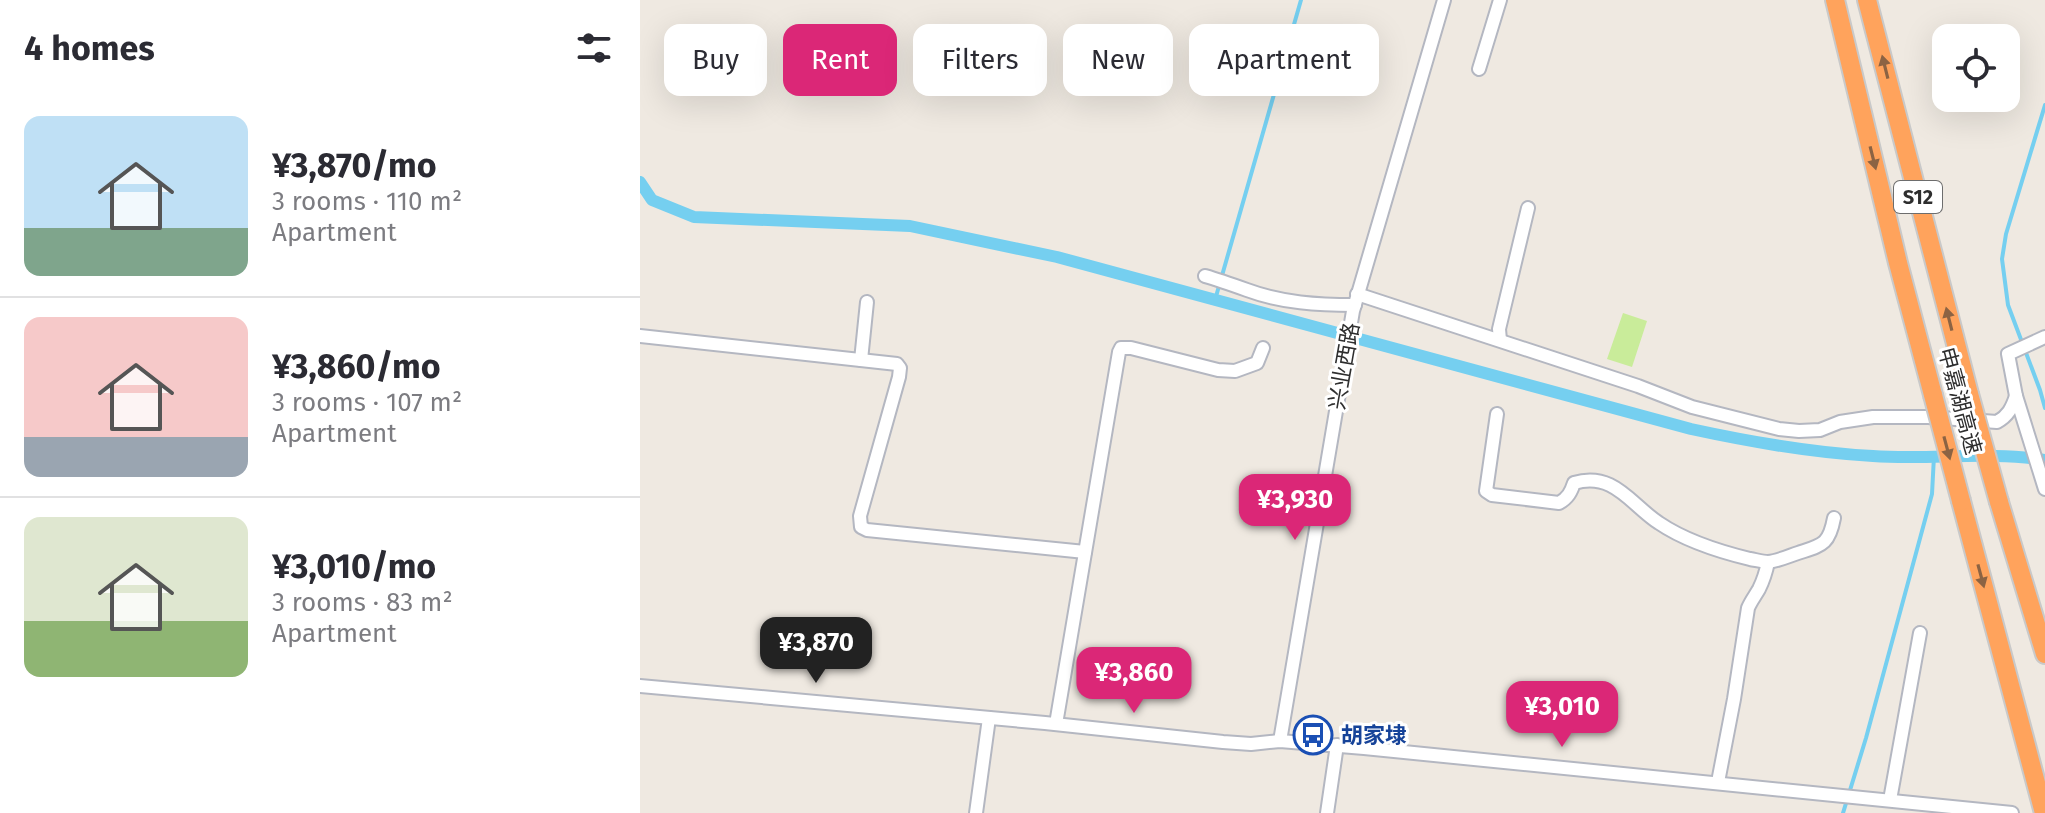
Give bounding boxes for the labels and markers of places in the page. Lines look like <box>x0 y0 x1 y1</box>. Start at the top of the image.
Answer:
pin: ¥3,930 <box>1230 474 1360 542</box>
pin: ¥3,870 <box>751 617 881 685</box>
pin: ¥3,860 <box>1069 647 1199 715</box>
pin: ¥3,010 <box>1497 681 1627 749</box>
bus stop icon: 胡家埭 <box>1292 714 1334 756</box>
place label: 胡家埭 <box>1341 722 1407 749</box>

